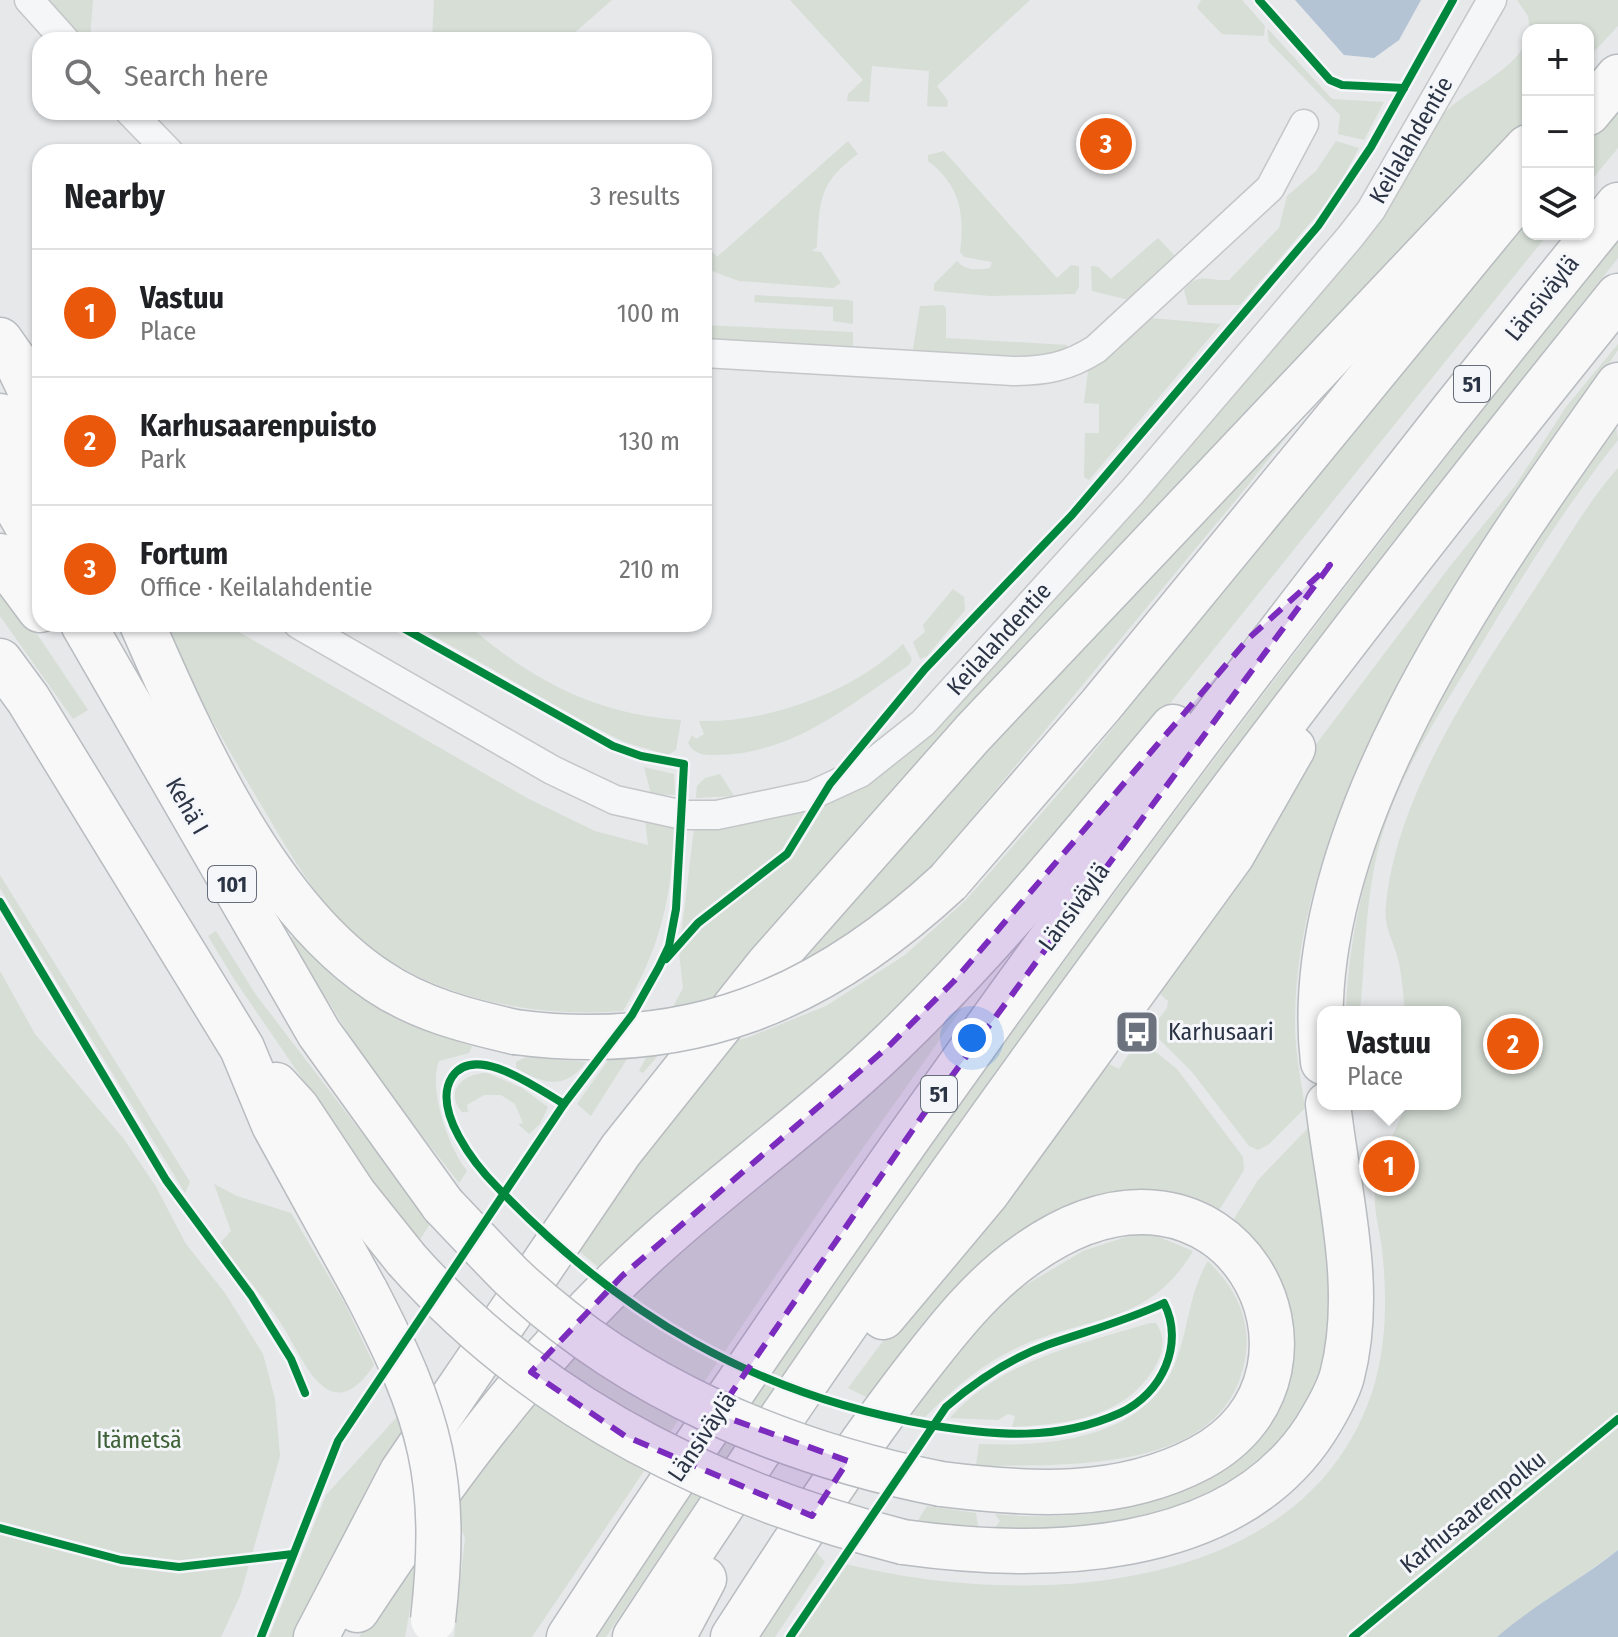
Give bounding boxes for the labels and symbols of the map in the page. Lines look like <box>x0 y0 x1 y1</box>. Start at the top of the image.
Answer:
street label: Keilalahdentie <box>1363 72 1459 208</box>
pin: 3 <box>1080 114 1132 174</box>
street label: Länsiväylä <box>1499 250 1585 346</box>
road number: 51 <box>1454 366 1490 402</box>
street label: Keilalahdentie <box>941 577 1057 701</box>
street label: Kehä I <box>160 773 214 839</box>
street label: Länsiväylä <box>1033 858 1115 956</box>
road number: 101 <box>208 866 256 902</box>
bus stop icon: Karhusaari <box>1113 1008 1161 1056</box>
pin: 2 <box>1487 1014 1539 1074</box>
your location <box>952 1018 992 1058</box>
place label: Karhusaari <box>1168 1018 1274 1046</box>
road number: 51 <box>921 1076 957 1112</box>
pin: 1 <box>1363 1136 1415 1196</box>
street label: Länsiväylä <box>662 1387 742 1487</box>
park label: Itämetsä <box>96 1426 182 1454</box>
street label: Karhusaarenpolku <box>1395 1445 1551 1579</box>

